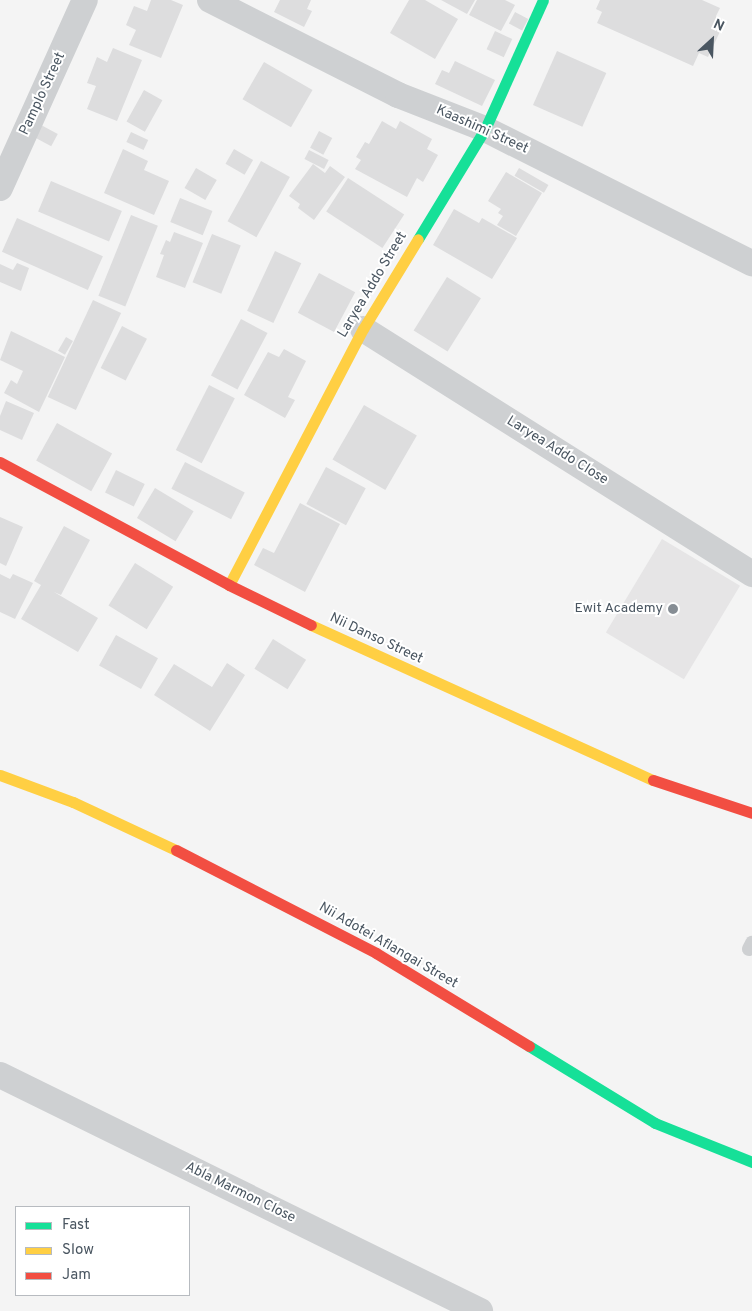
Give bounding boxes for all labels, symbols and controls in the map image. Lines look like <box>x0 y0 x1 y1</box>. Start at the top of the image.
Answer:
north arrow <box>687 15 737 65</box>
text: N <box>710 16 727 36</box>
street label: Pamplo Street <box>17 50 69 138</box>
street label: Kaashimi Street <box>433 102 531 158</box>
street label: Laryea Addo Street <box>335 229 411 341</box>
street label: Laryea Addo Close <box>503 413 611 489</box>
place label: Ewit Academy <box>574 601 663 617</box>
marker: Ewit Academy <box>667 603 679 615</box>
street label: Nii Danso Street <box>327 610 425 668</box>
street label: Nii Adotei Aflangai Street <box>315 899 461 993</box>
street label: Abla Marmon Close <box>182 1159 298 1227</box>
legend <box>15 1206 190 1296</box>
text: Fast <box>62 1216 90 1235</box>
text: Slow <box>62 1241 94 1260</box>
text: Jam <box>62 1266 91 1285</box>

